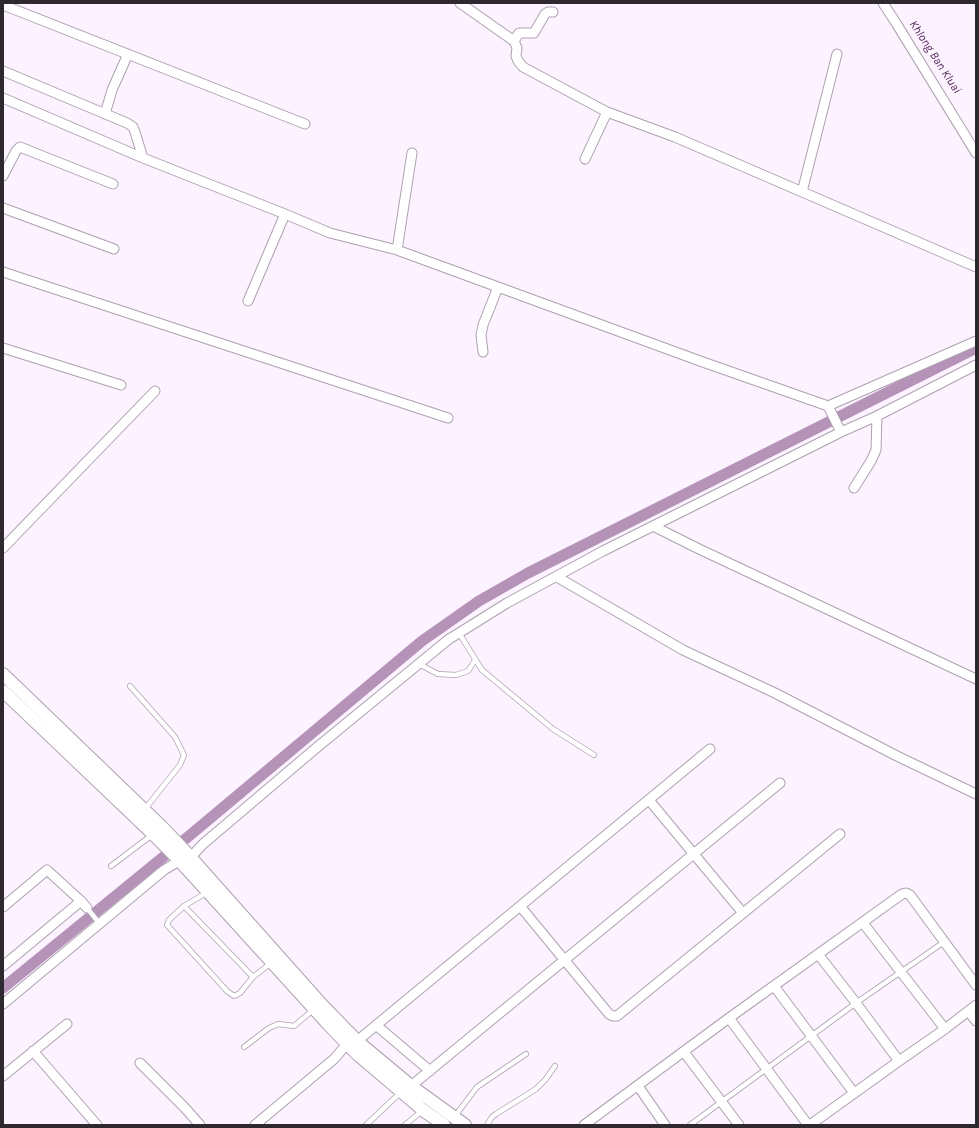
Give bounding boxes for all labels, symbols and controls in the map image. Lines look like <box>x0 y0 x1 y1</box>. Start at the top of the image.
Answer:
water label: Khlong Ban Kluai <box>906 18 964 96</box>

